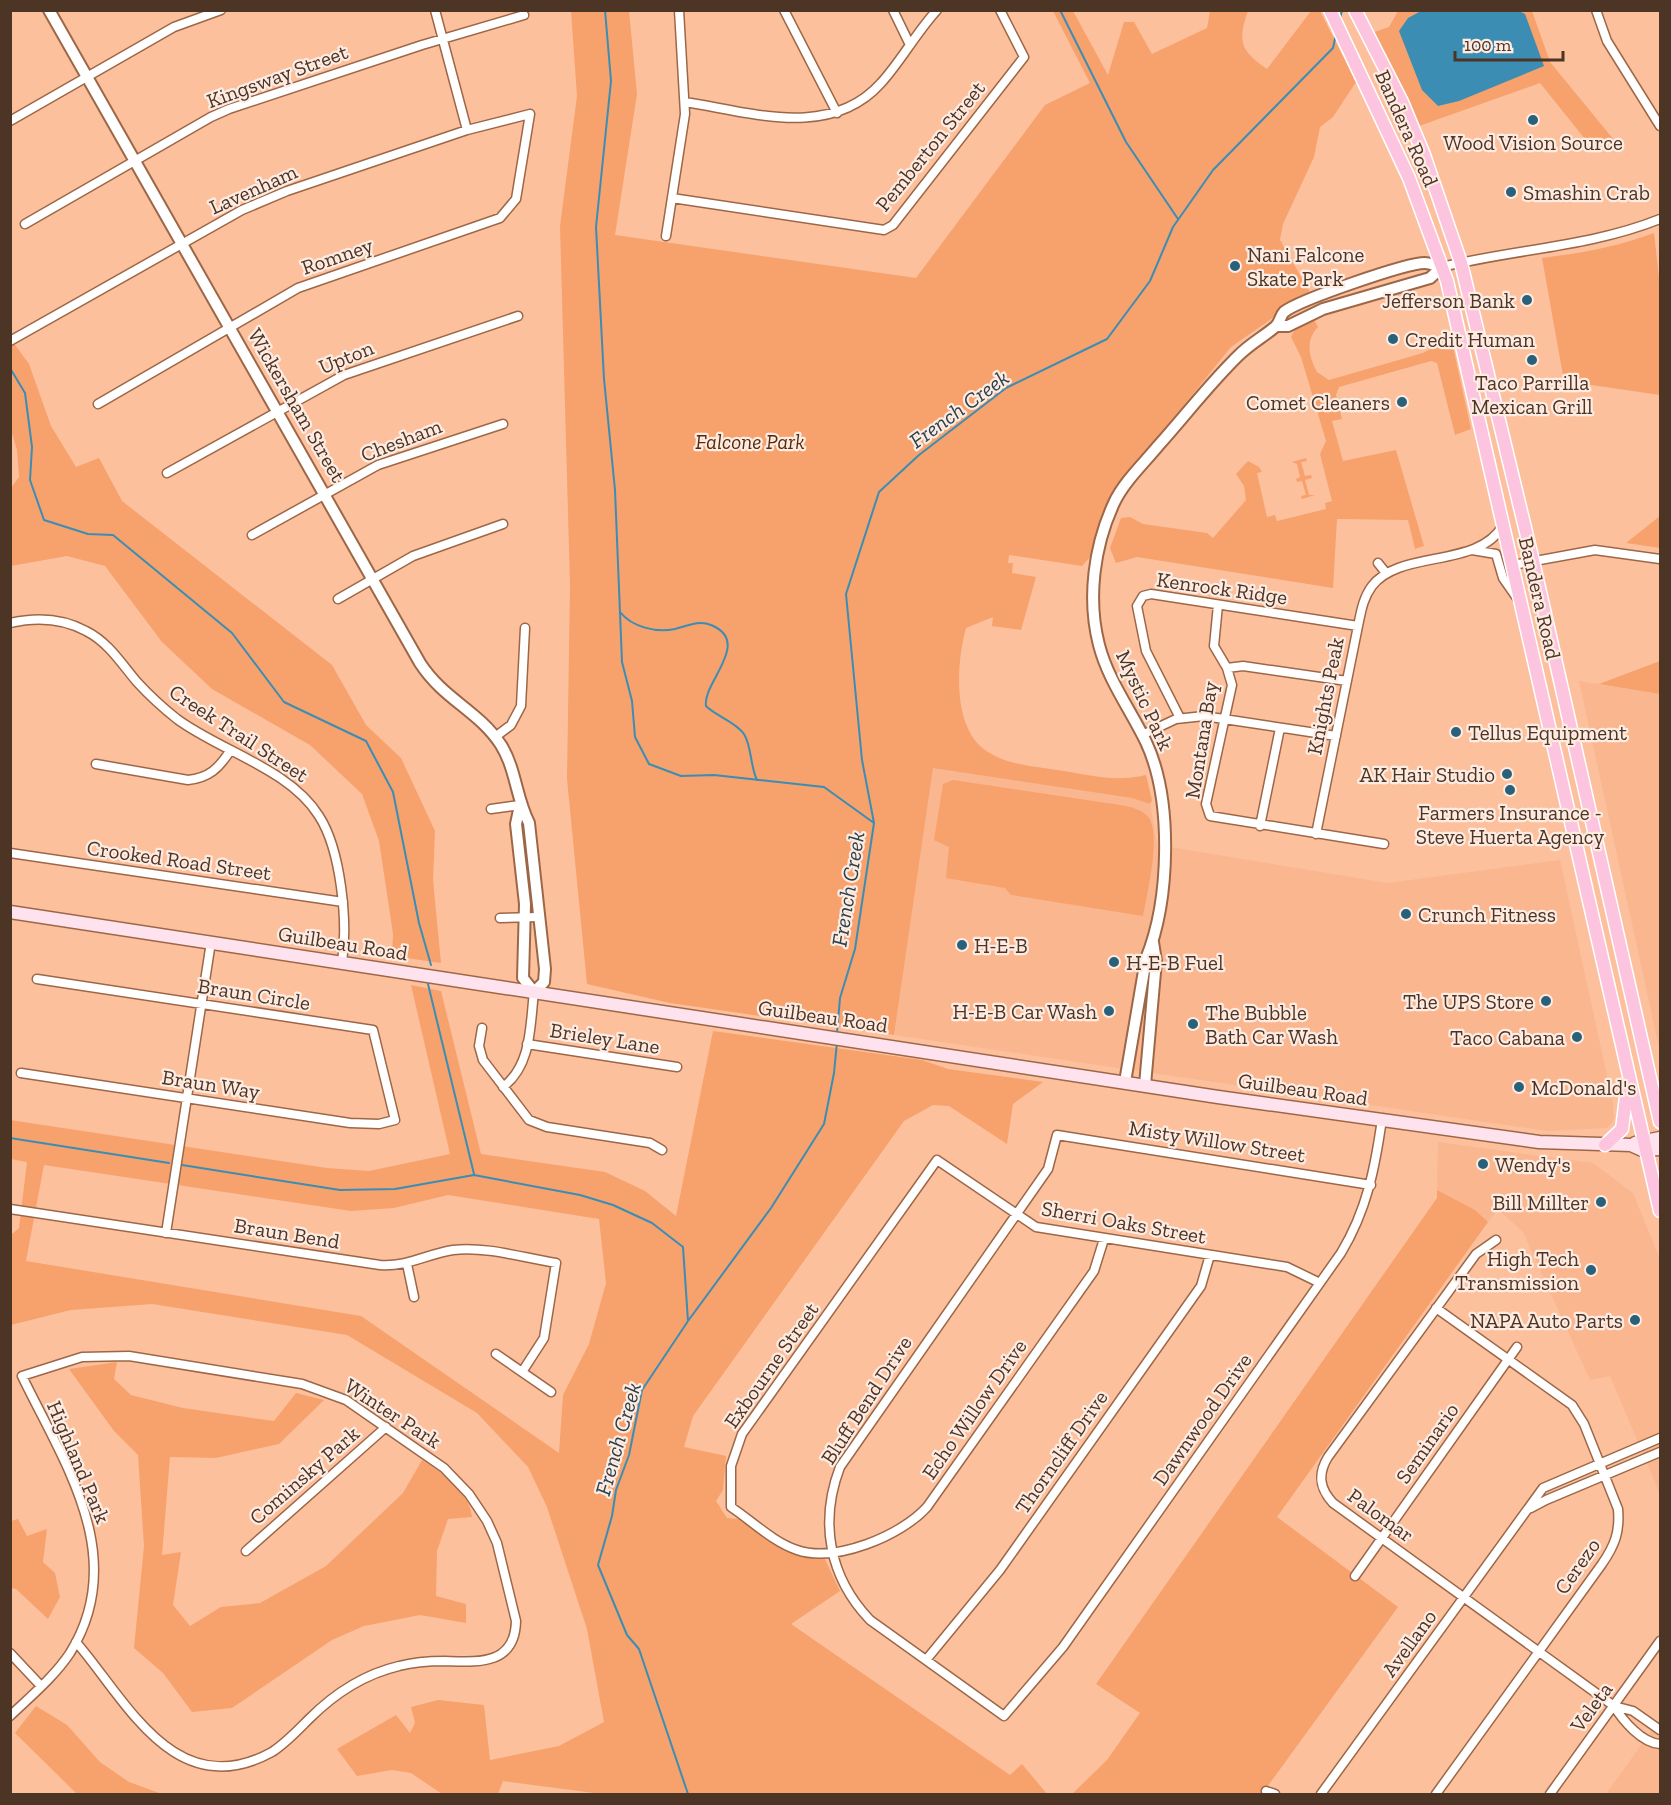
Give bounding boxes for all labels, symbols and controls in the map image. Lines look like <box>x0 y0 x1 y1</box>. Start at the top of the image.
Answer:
scale bar <box>1455 24 1563 62</box>
text: 100 m <box>1464 34 1512 56</box>
street label: Kingsway Street <box>203 39 351 113</box>
street label: Bandera Road <box>1370 66 1444 191</box>
street label: Pemberton Street <box>870 76 990 216</box>
marker: Wood Vision Source <box>1526 113 1540 127</box>
place label: Wood Vision Source <box>1443 130 1623 155</box>
street label: Lavenham <box>205 159 301 219</box>
place label: Smashin Crab <box>1523 180 1650 205</box>
marker: Smashin Crab <box>1504 185 1518 199</box>
street label: Romney <box>298 232 376 280</box>
place label: Nani Falcone Skate Park <box>1247 242 1364 291</box>
marker: Nani Falcone Skate Park <box>1228 259 1242 273</box>
place label: Jefferson Bank <box>1382 288 1515 313</box>
marker: Jefferson Bank <box>1520 293 1534 307</box>
street label: Wickersham Street <box>243 324 351 487</box>
place label: Credit Human <box>1405 327 1535 352</box>
marker: Credit Human <box>1386 332 1400 346</box>
street label: Upton <box>315 335 377 379</box>
marker: Taco Parrilla Mexican Grill <box>1525 353 1539 367</box>
water label: French Creek <box>904 364 1014 454</box>
place label: Taco Parrilla Mexican Grill <box>1471 370 1593 419</box>
place label: Comet Cleaners <box>1246 390 1390 415</box>
marker: Comet Cleaners <box>1395 395 1409 409</box>
street label: Chesham <box>357 413 445 467</box>
park label: Falcone Park <box>695 429 805 454</box>
street label: Bandera Road <box>1514 534 1566 662</box>
street label: Kenrock Ridge <box>1155 566 1289 610</box>
street label: Knights Peak <box>1301 635 1349 757</box>
street label: Mystic Park <box>1111 646 1179 754</box>
street label: Creek Trail Street <box>165 679 313 787</box>
street label: Montana Bay <box>1179 679 1223 801</box>
place label: Tellus Equipment <box>1468 720 1627 745</box>
marker: Tellus Equipment <box>1449 725 1463 739</box>
place label: AK Hair Studio <box>1360 762 1495 787</box>
marker: AK Hair Studio <box>1500 767 1514 781</box>
marker: Farmers Insurance - Steve Huerta Agency <box>1503 783 1517 797</box>
place label: Farmers Insurance - Steve Huerta Agency <box>1416 800 1605 849</box>
water label: French Creek <box>826 829 870 949</box>
street label: Crooked Road Street <box>85 835 273 885</box>
place label: Crunch Fitness <box>1418 902 1556 927</box>
marker: Crunch Fitness <box>1399 907 1413 921</box>
street label: Guilbeau Road <box>277 920 410 966</box>
place label: H-E-B <box>974 933 1028 958</box>
marker: H-E-B <box>955 938 969 952</box>
place label: H-E-B Fuel <box>1126 950 1224 975</box>
marker: H-E-B Fuel <box>1107 955 1121 969</box>
street label: Braun Circle <box>196 973 312 1015</box>
place label: The UPS Store <box>1403 989 1534 1014</box>
marker: The UPS Store <box>1539 994 1553 1008</box>
street label: Guilbeau Road <box>757 995 890 1038</box>
place label: H-E-B Car Wash <box>952 999 1097 1024</box>
place label: The Bubble Bath Car Wash <box>1205 1000 1338 1049</box>
marker: H-E-B Car Wash <box>1102 1004 1116 1018</box>
street label: Brieley Lane <box>548 1017 662 1059</box>
marker: The Bubble Bath Car Wash <box>1186 1017 1200 1031</box>
place label: Taco Cabana <box>1450 1025 1565 1050</box>
marker: Taco Cabana <box>1570 1030 1584 1044</box>
street label: Braun Way <box>160 1064 262 1104</box>
street label: Guilbeau Road <box>1237 1068 1370 1111</box>
place label: McDonald's <box>1531 1075 1636 1100</box>
marker: McDonald's <box>1512 1080 1526 1094</box>
street label: Misty Willow Street <box>1127 1115 1307 1167</box>
place label: Wendy's <box>1495 1152 1571 1177</box>
marker: Wendy's <box>1476 1157 1490 1171</box>
place label: Bill Millter <box>1492 1190 1589 1215</box>
street label: Sherri Oaks Street <box>1040 1195 1208 1249</box>
marker: Bill Millter <box>1594 1195 1608 1209</box>
street label: Braun Bend <box>233 1212 342 1254</box>
place label: High Tech Transmission <box>1455 1246 1579 1295</box>
marker: High Tech Transmission <box>1584 1263 1598 1277</box>
street label: Exbourne Street <box>718 1297 824 1433</box>
place label: NAPA Auto Parts <box>1470 1308 1623 1333</box>
marker: NAPA Auto Parts <box>1628 1313 1642 1327</box>
street label: Bluff Bend Drive <box>815 1331 917 1469</box>
street label: Echo Willow Drive <box>916 1334 1032 1484</box>
street label: Dawnwood Drive <box>1147 1348 1257 1490</box>
street label: Winter Park <box>340 1373 446 1453</box>
water label: French Creek <box>589 1379 647 1499</box>
street label: Thorncliff Drive <box>1009 1385 1113 1518</box>
street label: Highland Park <box>42 1397 116 1527</box>
street label: Seminario <box>1390 1398 1464 1488</box>
street label: Cominsky Park <box>244 1421 364 1529</box>
street label: Palomar <box>1343 1483 1419 1547</box>
street label: Cerezo <box>1549 1533 1605 1599</box>
street label: Avellano <box>1376 1605 1442 1681</box>
street label: Veleta <box>1564 1677 1617 1738</box>

